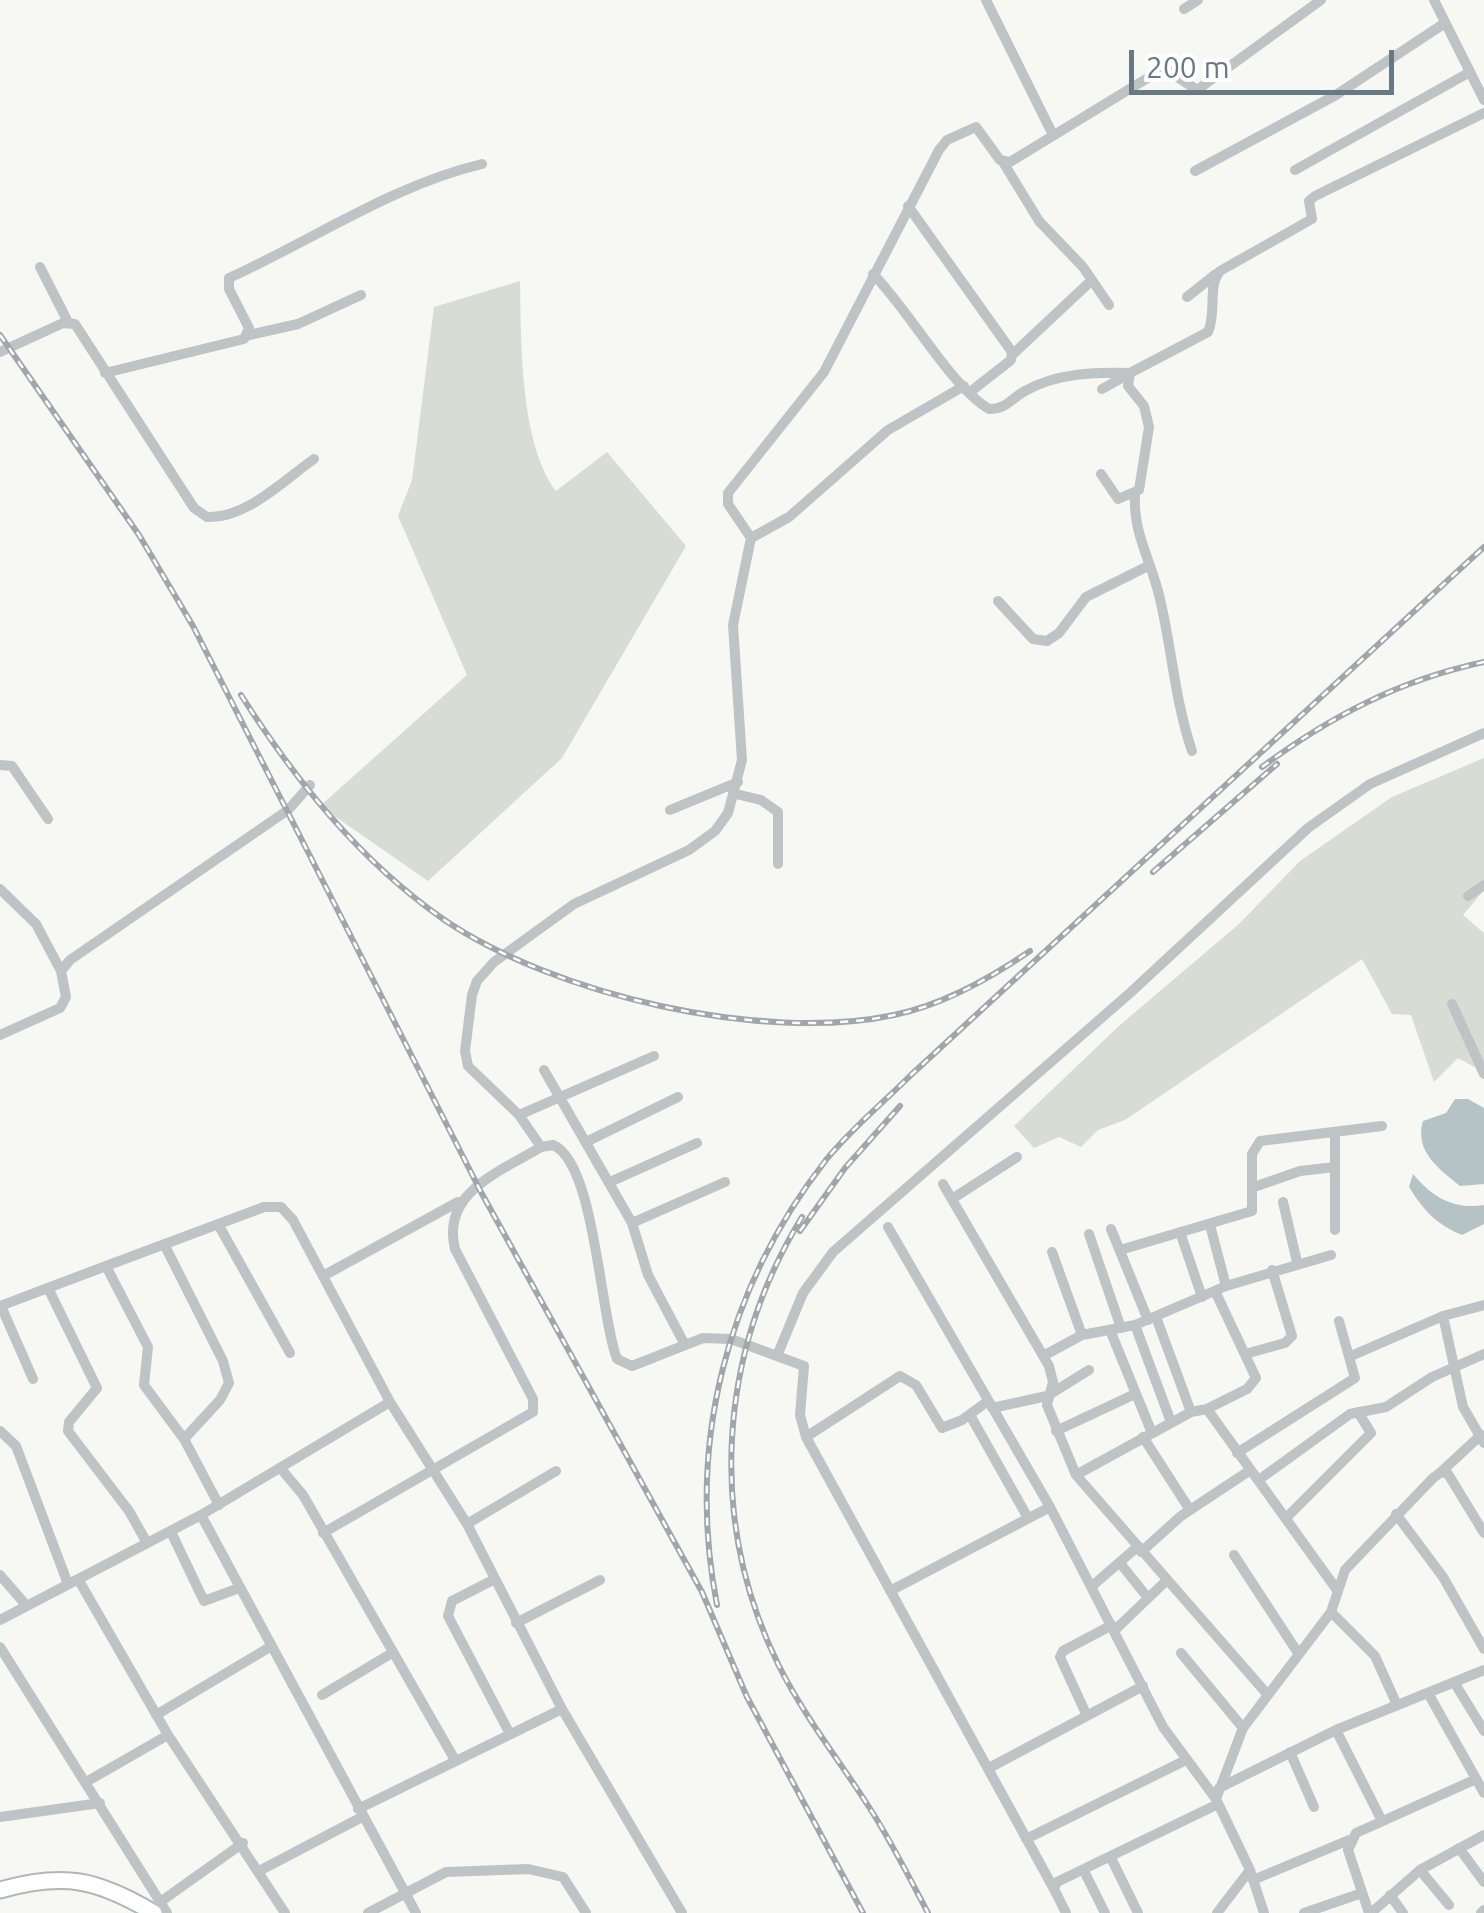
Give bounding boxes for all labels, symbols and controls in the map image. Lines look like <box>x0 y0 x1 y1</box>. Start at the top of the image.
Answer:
scale bar <box>1134 30 1399 92</box>
text: 200 m <box>1146 50 1230 84</box>

